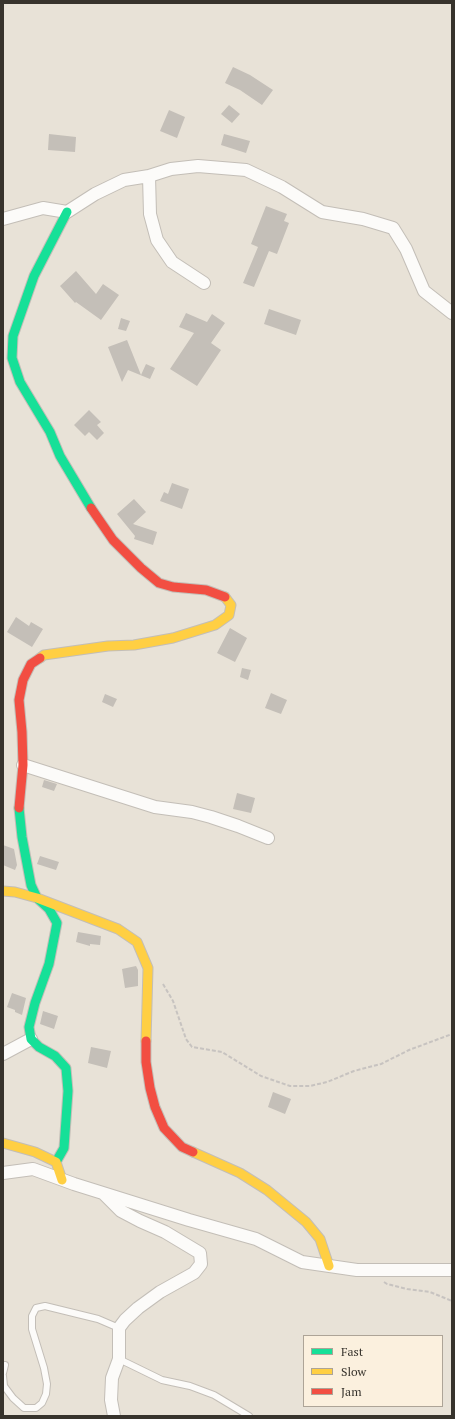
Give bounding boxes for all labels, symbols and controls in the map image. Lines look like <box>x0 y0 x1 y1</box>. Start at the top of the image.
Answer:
legend <box>303 1335 443 1407</box>
text: Fast <box>341 1344 363 1359</box>
text: Slow <box>341 1364 366 1379</box>
text: Jam <box>341 1384 362 1399</box>

